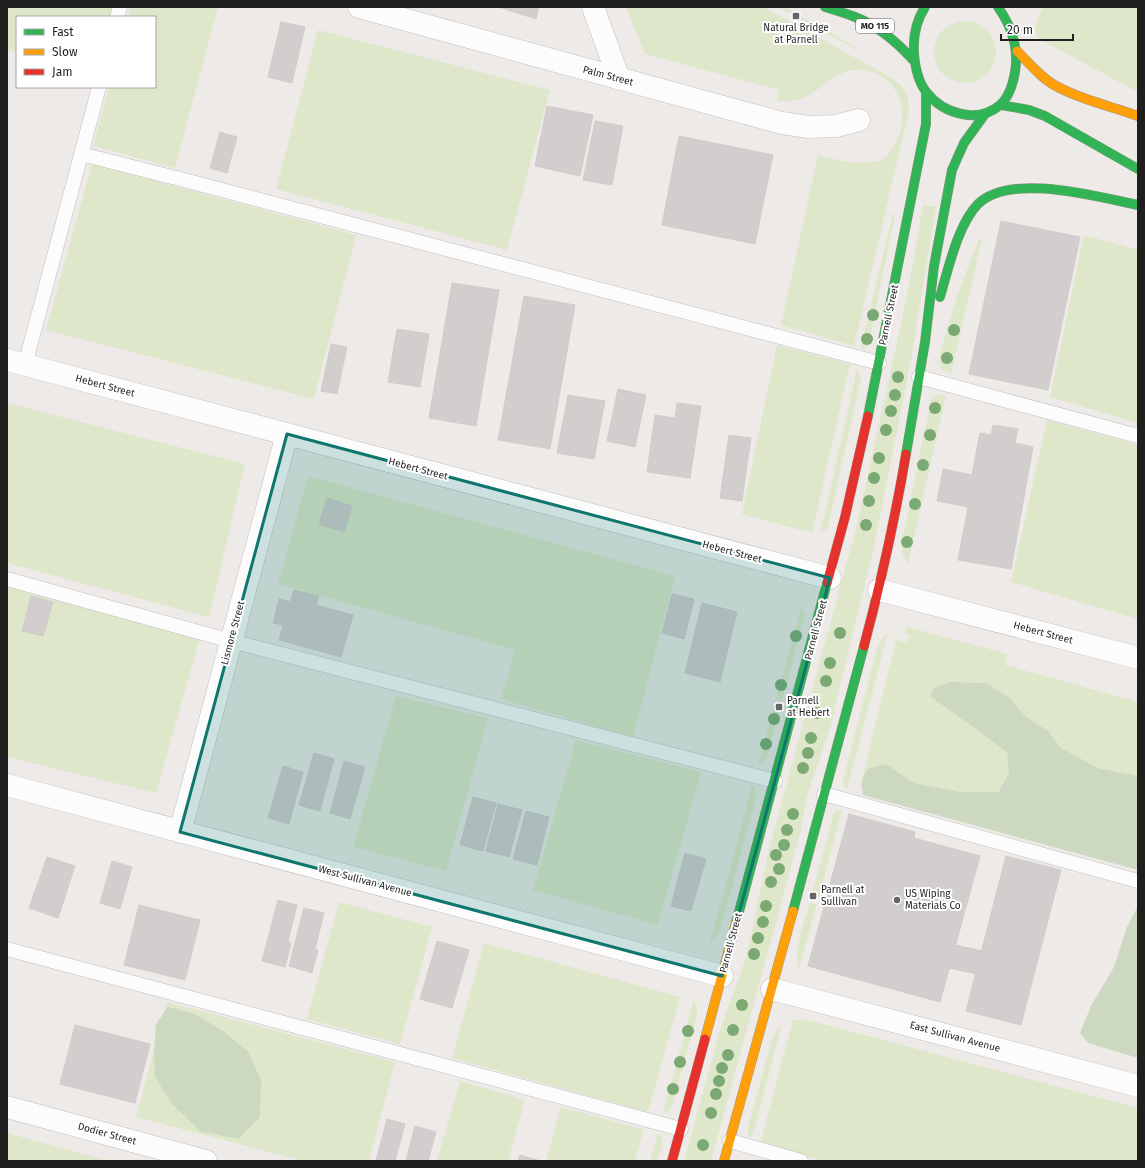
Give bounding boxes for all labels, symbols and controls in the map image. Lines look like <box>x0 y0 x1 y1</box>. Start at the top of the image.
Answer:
marker: Natural Bridge at Parnell <box>791 11 801 21</box>
legend <box>16 16 156 88</box>
scale bar <box>1001 16 1073 42</box>
road number: MO 115 <box>856 19 894 33</box>
place label: Natural Bridge at Parnell <box>763 22 829 46</box>
text: 20 m <box>1007 23 1033 37</box>
text: Fast <box>52 25 74 39</box>
text: Slow <box>52 45 78 59</box>
street label: Palm Street <box>581 63 635 89</box>
text: Jam <box>52 65 72 79</box>
street label: Parnell Street <box>877 283 901 346</box>
street label: Hebert Street <box>74 372 136 400</box>
street label: Hebert Street <box>387 455 449 483</box>
street label: Hebert Street <box>701 538 763 566</box>
street label: Parnell Street <box>802 598 830 661</box>
street label: Lismore Street <box>219 599 247 666</box>
street label: Hebert Street <box>1012 619 1074 647</box>
place label: Parnell at Hebert <box>787 695 830 719</box>
marker: Parnell at Hebert <box>774 702 784 712</box>
street label: West Sullivan Avenue <box>317 863 413 899</box>
place label: Parnell at Sullivan <box>821 884 865 908</box>
place label: US Wiping Materials Co <box>905 888 961 912</box>
marker: Parnell at Sullivan <box>808 891 818 901</box>
marker: US Wiping Materials Co <box>892 895 902 905</box>
street label: Parnell Street <box>717 911 745 974</box>
street label: East Sullivan Avenue <box>908 1019 1002 1055</box>
street label: Dodier Street <box>76 1120 138 1148</box>

